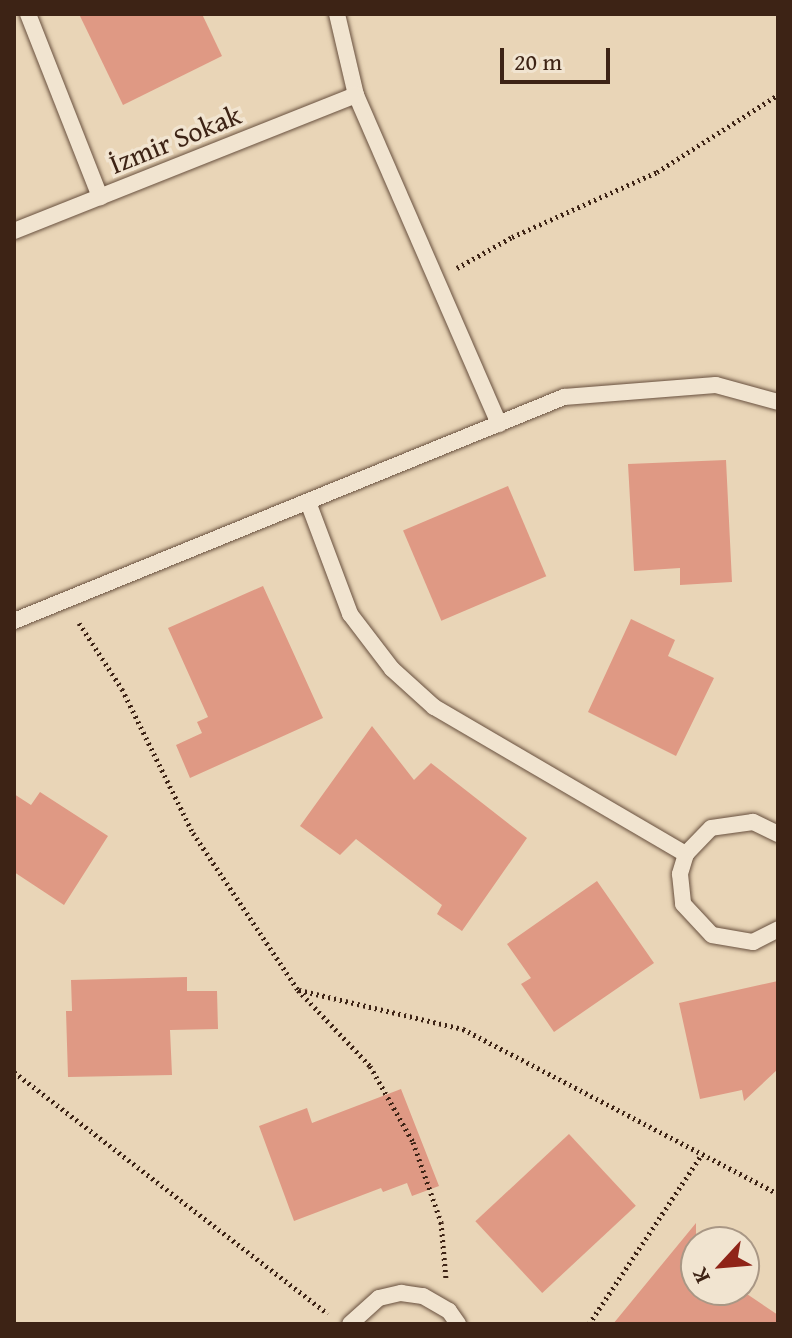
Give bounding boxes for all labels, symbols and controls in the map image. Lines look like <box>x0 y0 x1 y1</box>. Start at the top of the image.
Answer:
scale bar <box>504 32 614 82</box>
text: 20 m <box>514 44 562 79</box>
street label: İzmir Sokak <box>104 97 246 181</box>
north arrow <box>680 1226 760 1306</box>
text: K <box>683 1262 718 1289</box>

